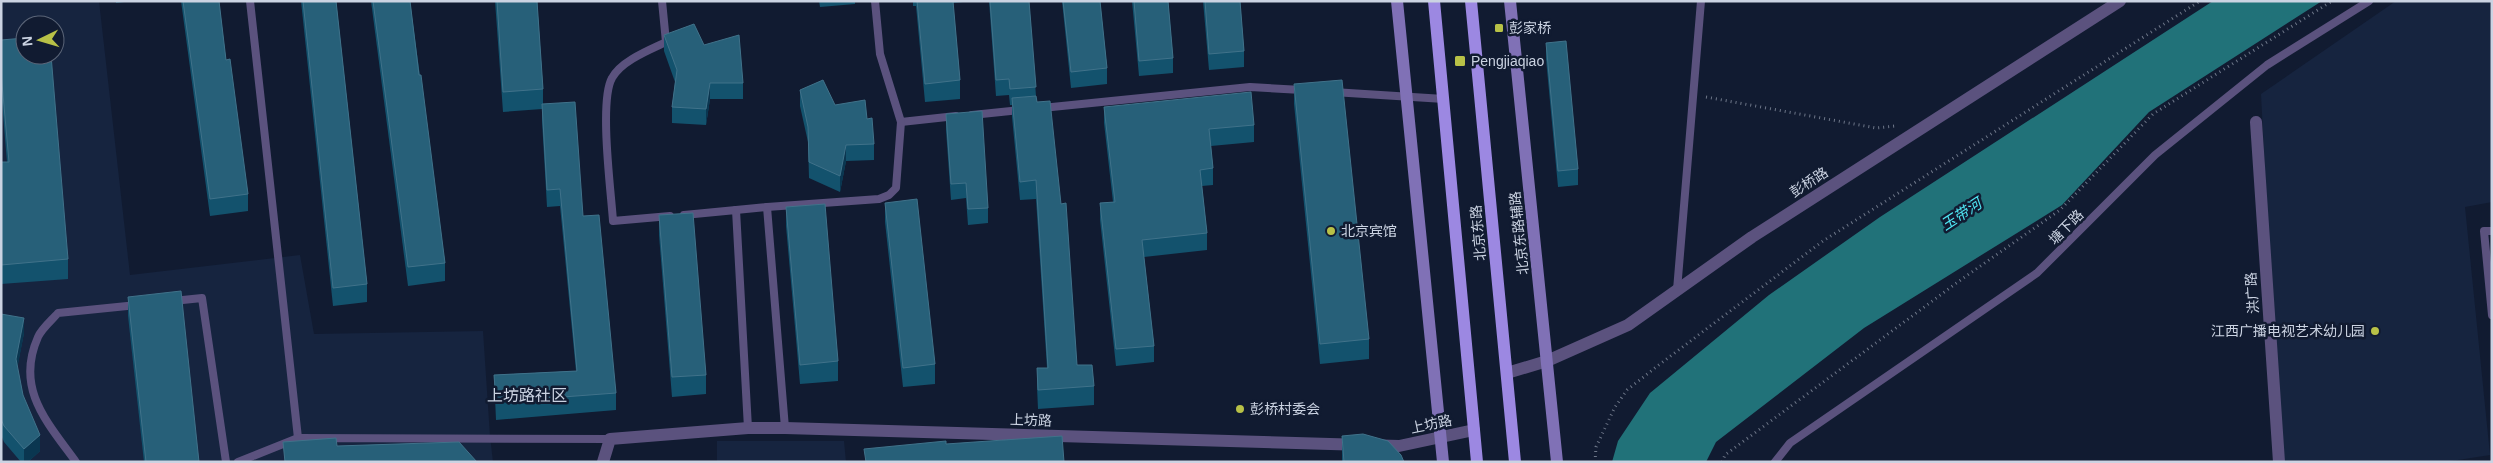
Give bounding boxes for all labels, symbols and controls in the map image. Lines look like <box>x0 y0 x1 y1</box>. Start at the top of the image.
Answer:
north arrow <box>15 15 65 65</box>
place label: 彭家桥 <box>1509 20 1551 36</box>
marker: 彭家桥 <box>1493 22 1505 34</box>
text: N <box>19 35 35 47</box>
place label: Pengjiaqiao <box>1471 53 1544 69</box>
marker: Pengjiaqiao <box>1453 54 1467 68</box>
street label: 彭桥路 <box>1787 164 1831 200</box>
street label: 北京东路辅路 <box>1507 190 1531 276</box>
water label: 玉带河 <box>1937 193 1987 233</box>
street label: 北京东路 <box>1468 204 1488 262</box>
street label: 塘下路 <box>2045 206 2087 248</box>
place label: 北京宾馆 <box>1341 223 1397 239</box>
marker: 北京宾馆 <box>1325 225 1337 237</box>
street label: 洪广路 <box>2243 271 2261 315</box>
place label: 江西广播电视艺术幼儿园 <box>2211 323 2365 339</box>
marker: 江西广播电视艺术幼儿园 <box>2369 325 2381 337</box>
district label: 上坊路社区 <box>487 387 567 404</box>
place label: 彭桥村委会 <box>1250 401 1320 417</box>
marker: 彭桥村委会 <box>1234 403 1246 415</box>
street label: 上坊路 <box>1010 411 1052 429</box>
street label: 上坊路 <box>1409 412 1453 436</box>

